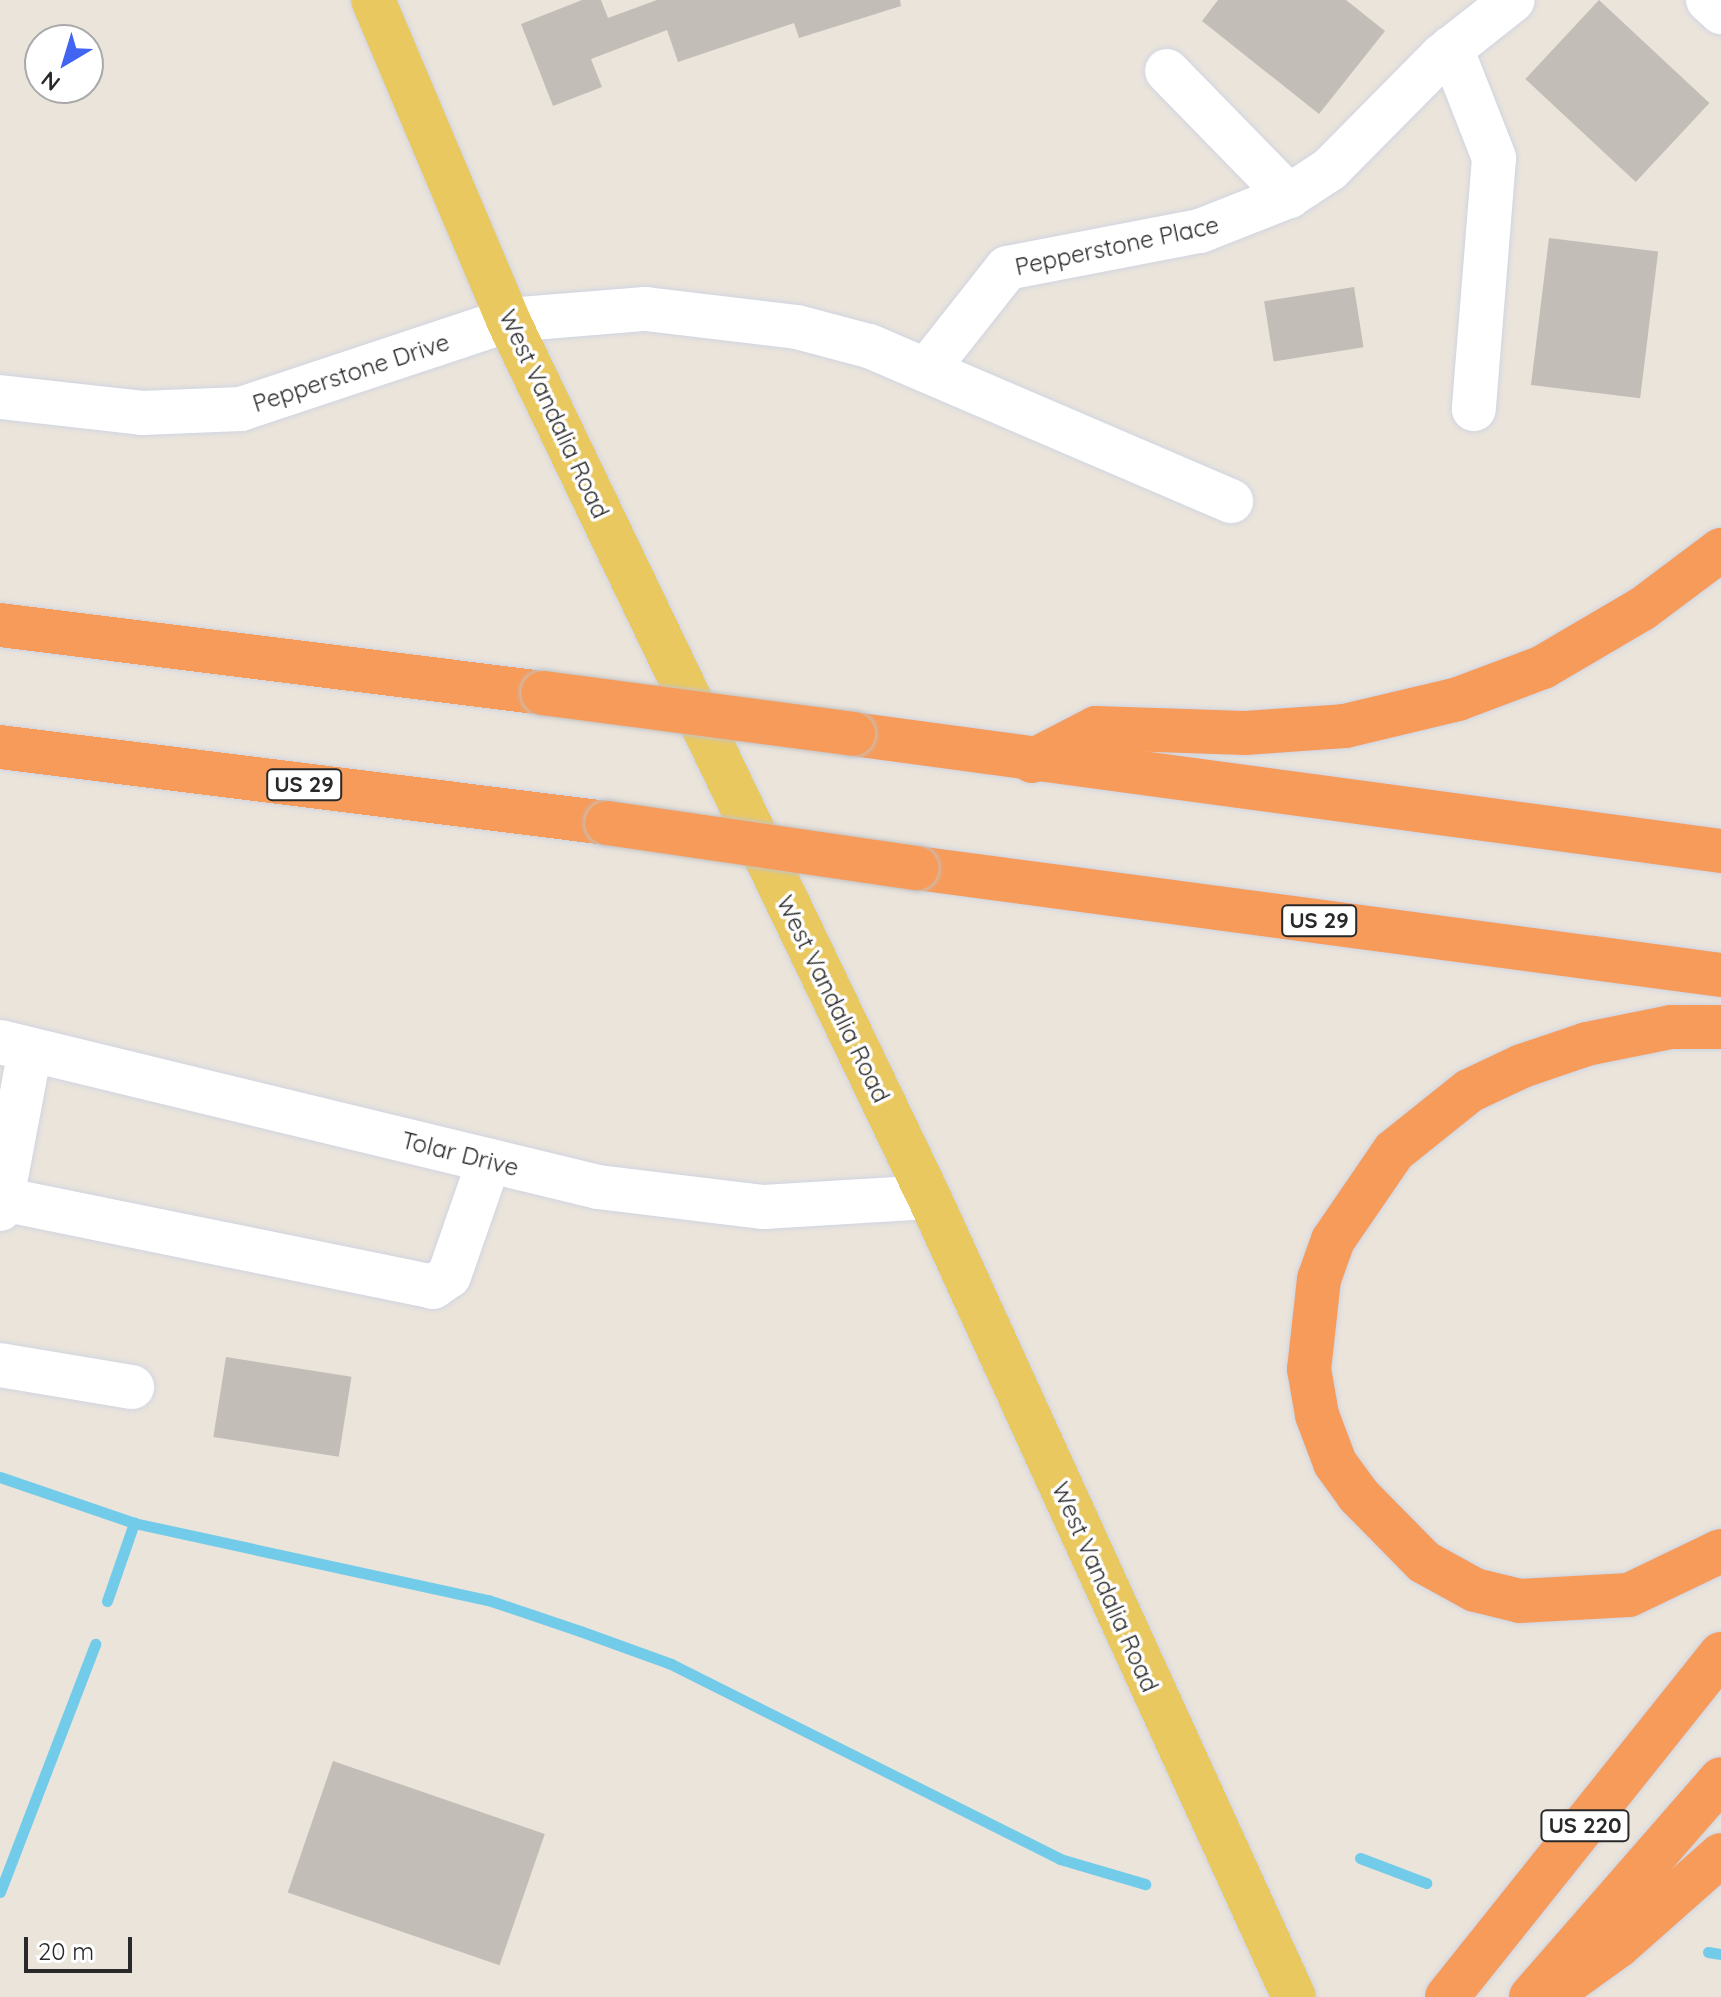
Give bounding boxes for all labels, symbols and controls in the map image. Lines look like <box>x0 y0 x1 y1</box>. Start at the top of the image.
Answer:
north arrow <box>24 24 104 104</box>
text: N <box>35 65 65 97</box>
street label: Pepperstone Place <box>1012 210 1222 282</box>
street label: West Vandalia Road <box>493 305 615 523</box>
street label: Pepperstone Drive <box>249 328 453 418</box>
road number: US 29 <box>266 767 342 803</box>
street label: West Vandalia Road <box>770 891 896 1107</box>
road number: US 29 <box>1281 903 1357 939</box>
street label: Tolar Drive <box>398 1126 522 1182</box>
street label: West Vandalia Road <box>1046 1478 1164 1696</box>
road number: US 220 <box>1539 1808 1631 1844</box>
scale bar <box>28 1921 136 1971</box>
text: 20 m <box>38 1936 94 1966</box>

